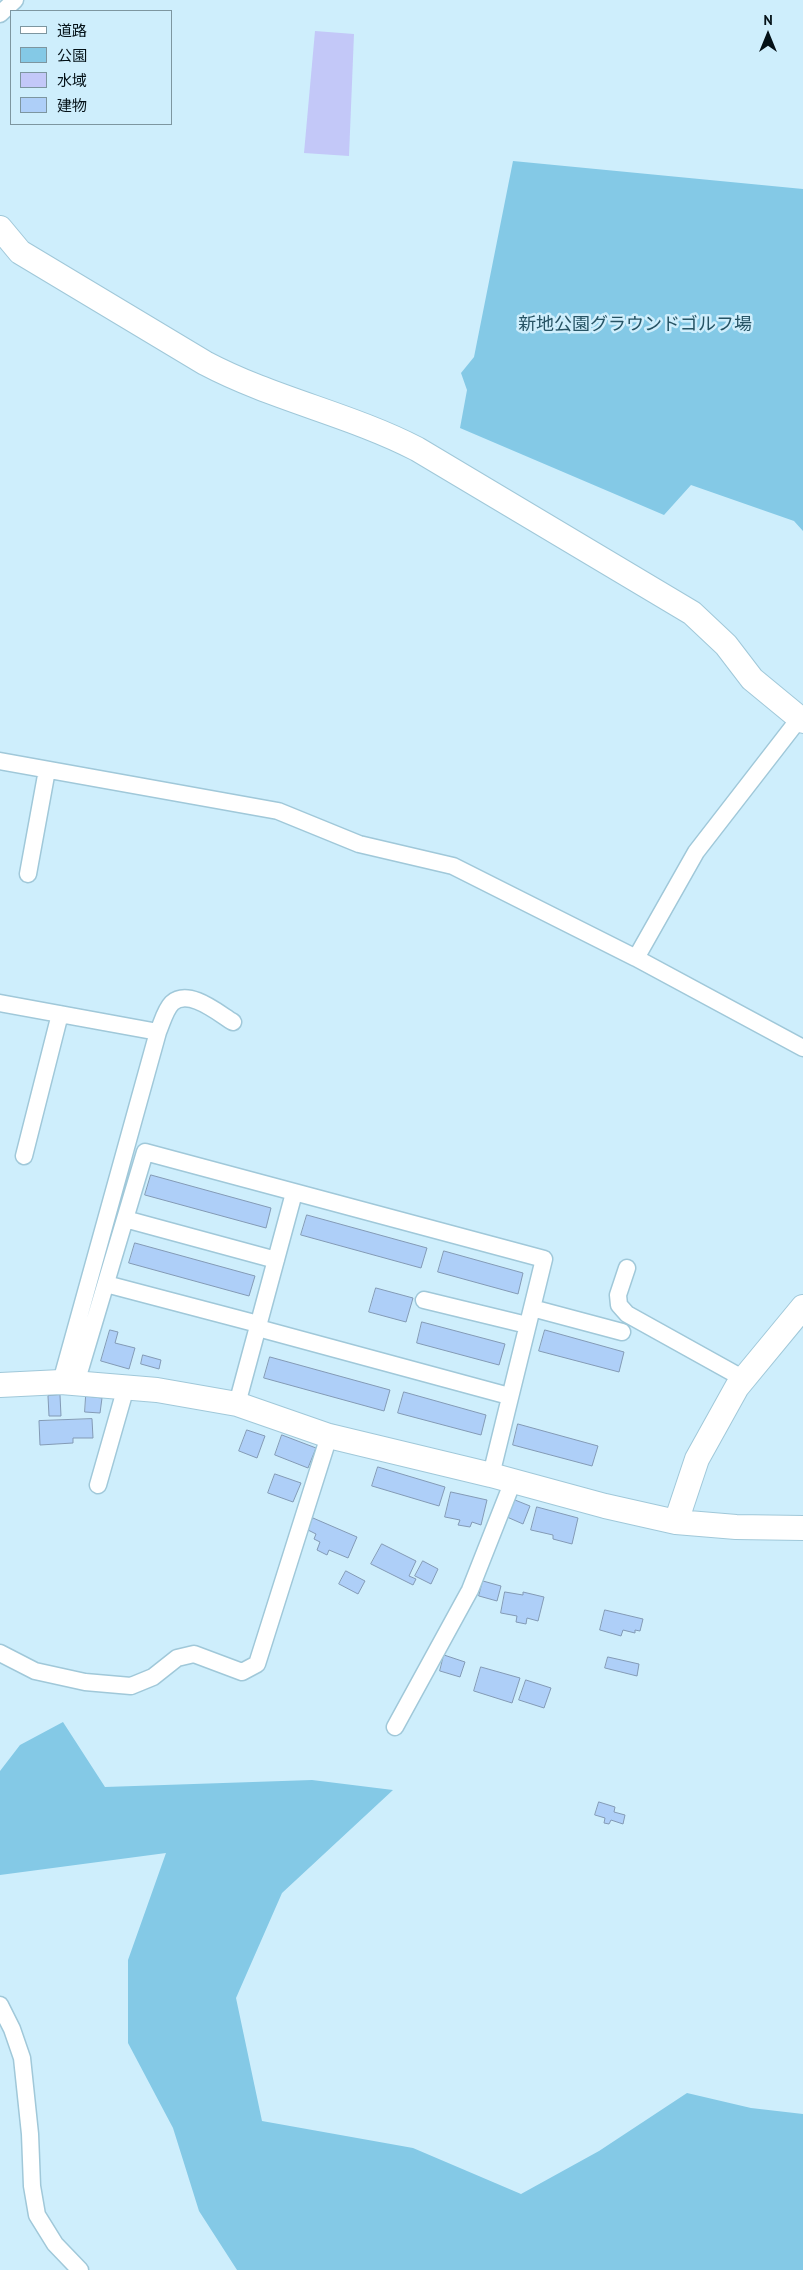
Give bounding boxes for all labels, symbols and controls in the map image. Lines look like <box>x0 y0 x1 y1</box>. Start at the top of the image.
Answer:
legend <box>10 10 172 125</box>
north arrow <box>743 10 793 60</box>
text: N <box>763 11 773 29</box>
text: 道路 <box>57 21 87 40</box>
text: 公園 <box>57 46 87 65</box>
text: 水域 <box>57 71 87 90</box>
text: 建物 <box>57 96 87 115</box>
park label: 新地公園グラウンドゴルフ場 <box>518 314 752 336</box>

